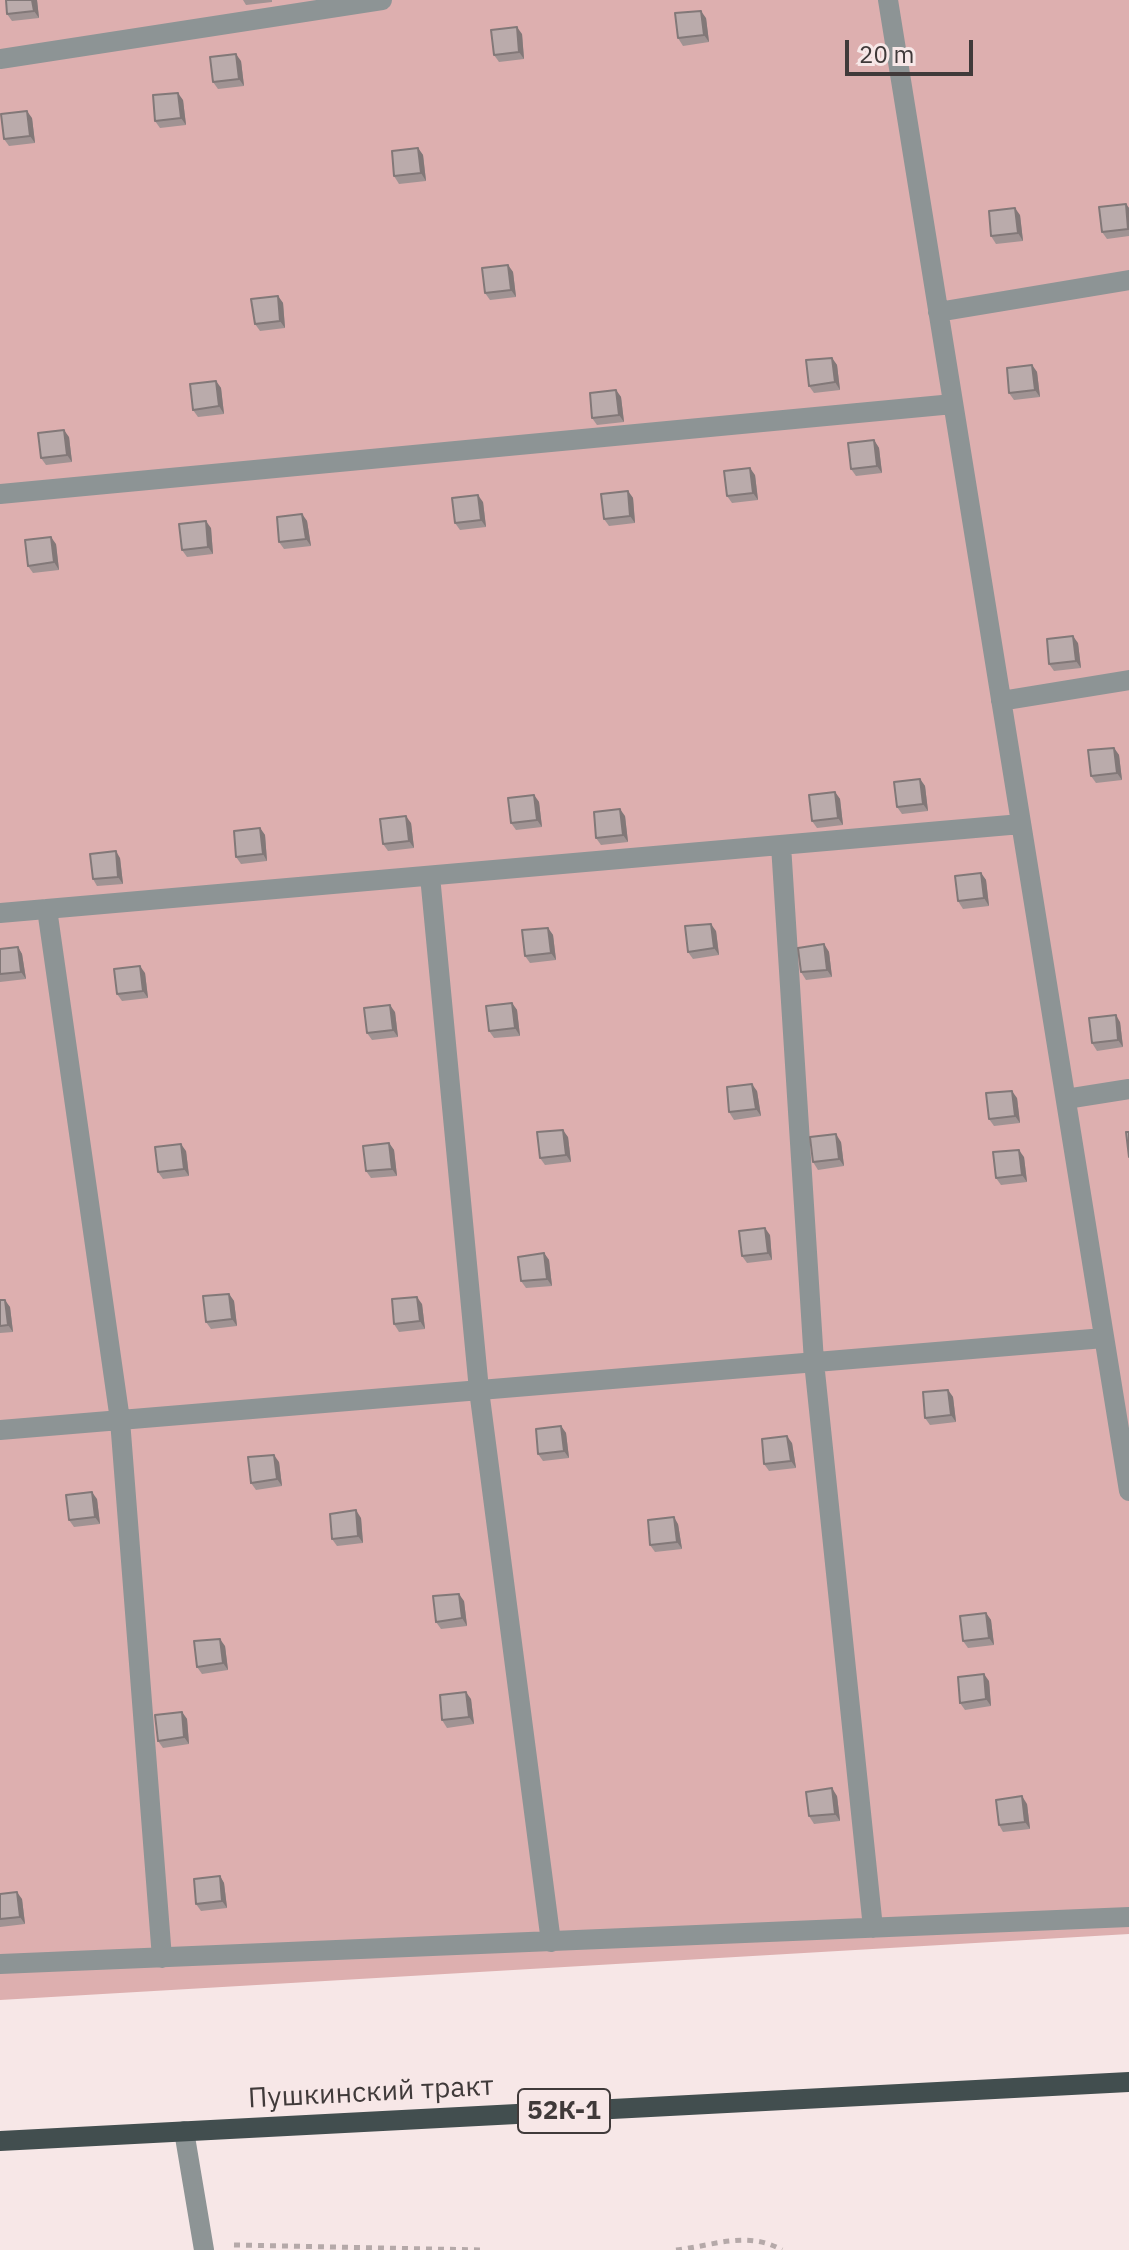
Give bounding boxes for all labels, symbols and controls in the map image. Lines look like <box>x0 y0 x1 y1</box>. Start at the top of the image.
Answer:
scale bar <box>849 24 977 74</box>
text: 20 m <box>859 38 914 70</box>
street label: Пушкинский тракт <box>247 2070 495 2116</box>
road number: 52К-1 <box>518 2089 610 2133</box>

